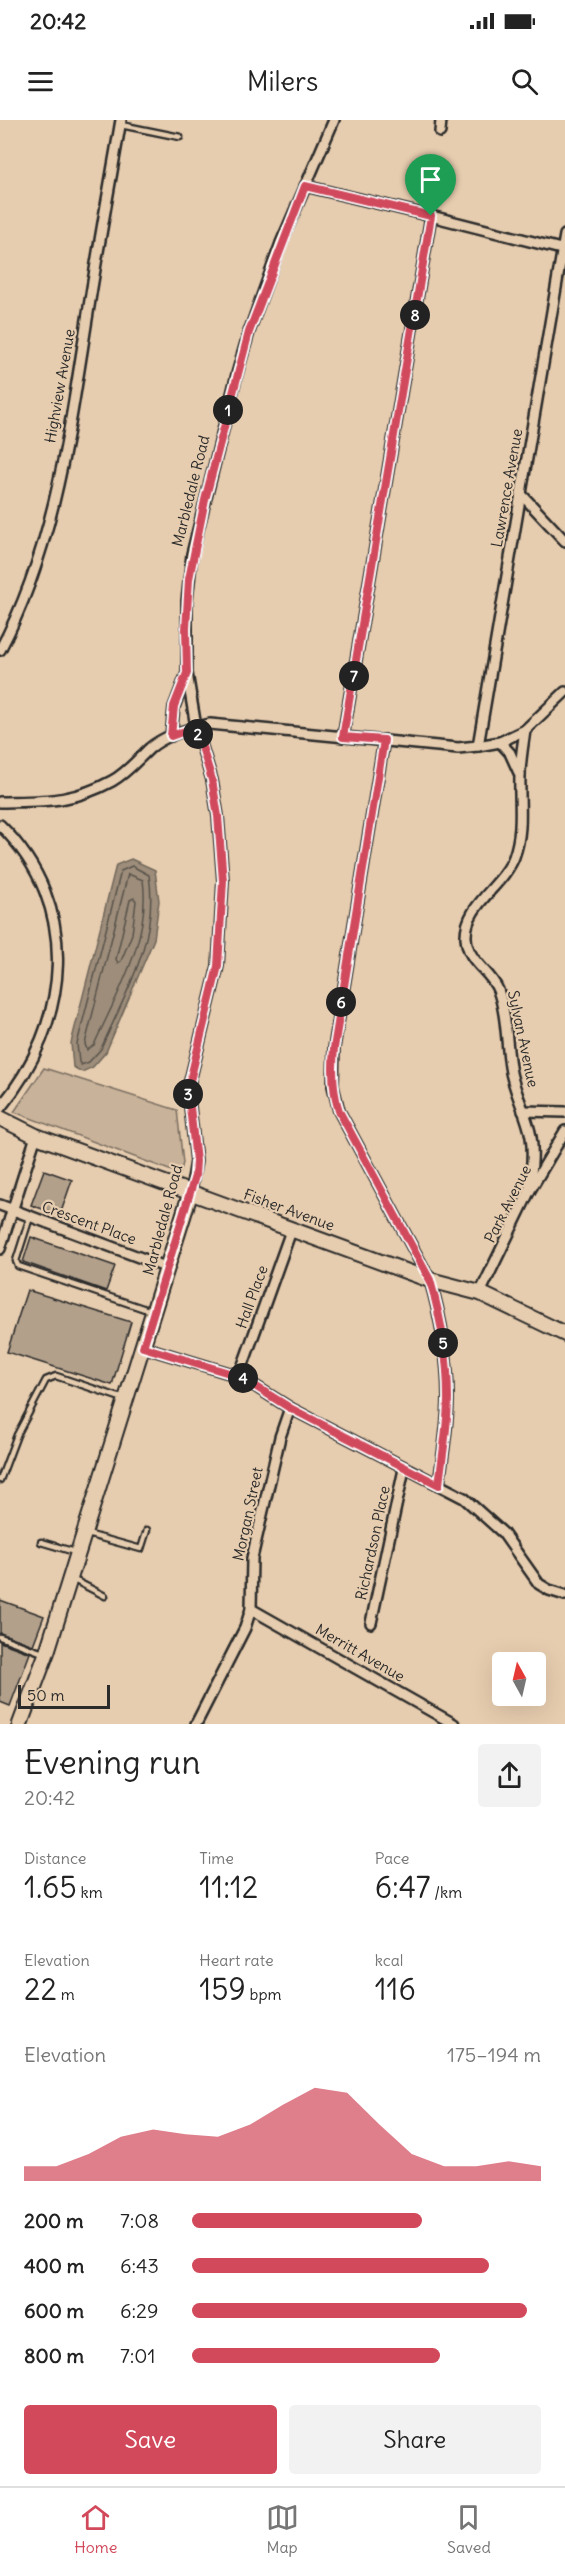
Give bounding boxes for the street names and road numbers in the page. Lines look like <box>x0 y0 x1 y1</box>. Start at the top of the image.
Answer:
street label: Highview Avenue <box>40 327 79 444</box>
street label: Lawrence Avenue <box>487 427 526 549</box>
street label: Marbledale Road <box>168 433 214 549</box>
street label: Sylvan Avenue <box>504 989 543 1089</box>
street label: Marbledale Road <box>139 1162 186 1277</box>
street label: Park Avenue <box>480 1162 535 1246</box>
street label: Fisher Avenue <box>241 1184 337 1235</box>
street label: Crescent Place <box>39 1197 139 1248</box>
street label: Hall Place <box>231 1263 272 1331</box>
street label: Morgan Street <box>228 1465 267 1563</box>
street label: Richardson Place <box>351 1484 394 1602</box>
street label: Merritt Avenue <box>312 1619 408 1686</box>

